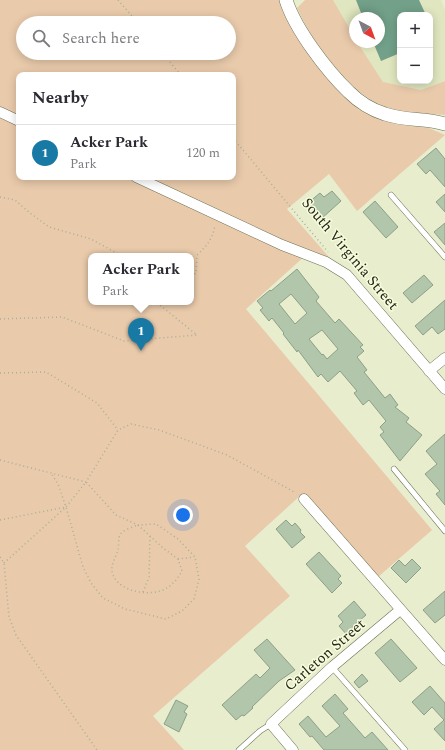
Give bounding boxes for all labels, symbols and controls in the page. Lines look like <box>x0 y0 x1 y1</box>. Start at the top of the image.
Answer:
north arrow <box>349 12 385 48</box>
map controls <box>397 12 433 84</box>
button: + <box>397 12 433 48</box>
search box <box>16 16 236 60</box>
icon: search <box>30 27 52 49</box>
text: Search here <box>62 27 140 50</box>
button: − <box>397 48 433 84</box>
text: Nearby <box>32 85 88 111</box>
text: Acker Park <box>70 131 148 154</box>
text: 1 <box>41 143 49 163</box>
text: 120 m <box>186 143 220 163</box>
text: Park <box>70 154 97 174</box>
street label: South Virginia Street <box>296 193 404 315</box>
popup <box>88 253 194 305</box>
text: Acker Park <box>102 258 180 281</box>
text: Park <box>102 281 129 301</box>
pin: 1 <box>128 318 154 351</box>
your location <box>173 505 193 525</box>
street label: Carleton Street <box>279 613 371 697</box>

